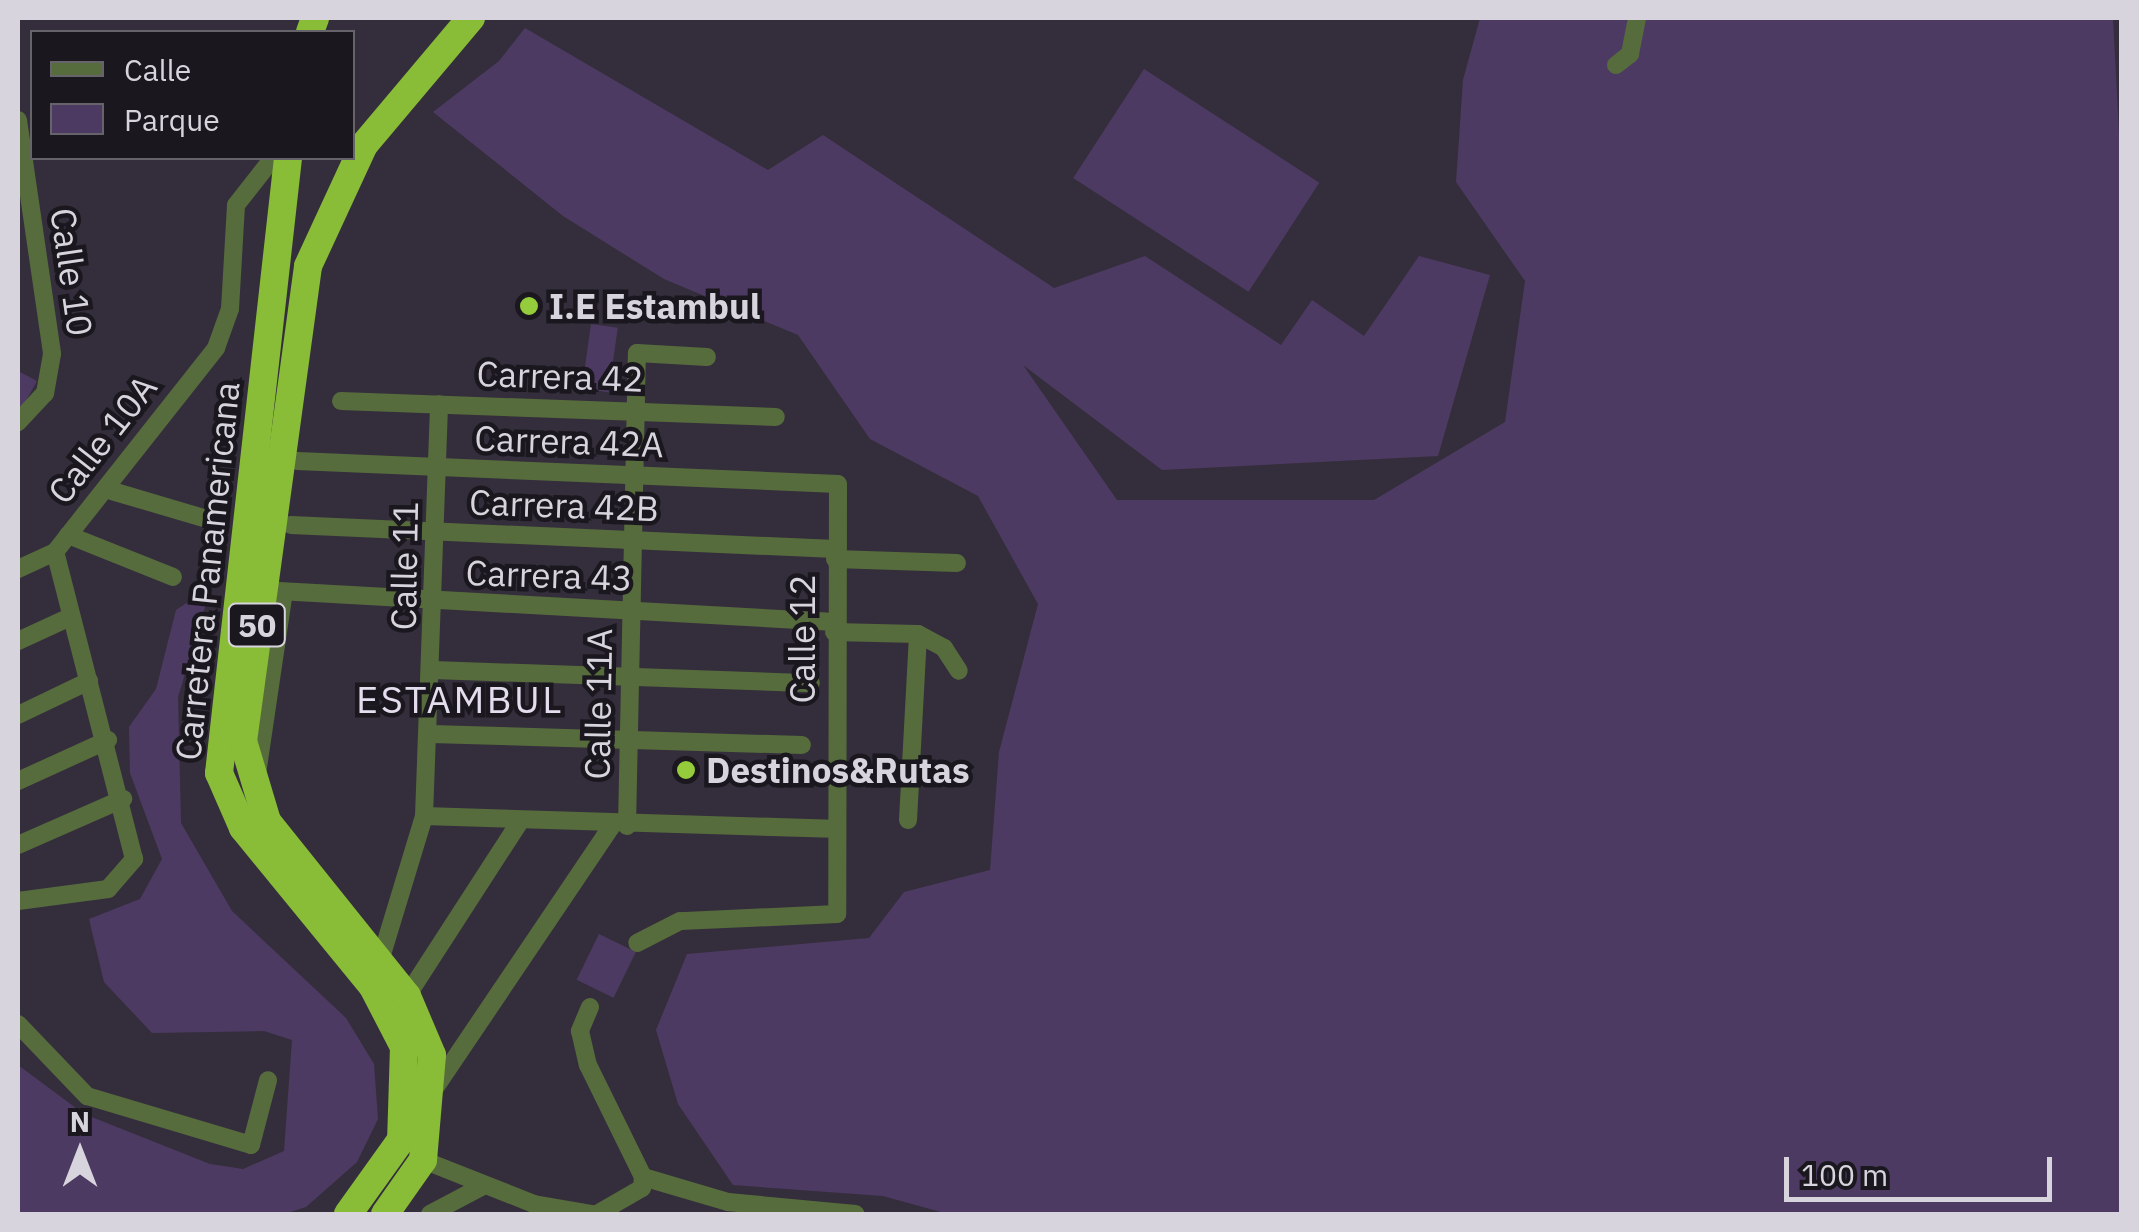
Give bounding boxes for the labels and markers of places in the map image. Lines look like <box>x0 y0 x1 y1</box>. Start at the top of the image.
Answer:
place label: I.E Estambul <box>549 285 760 327</box>
marker: I.E Estambul <box>518 295 540 317</box>
place label: Destinos&Rutas <box>706 749 970 791</box>
marker: Destinos&Rutas <box>675 759 697 781</box>

